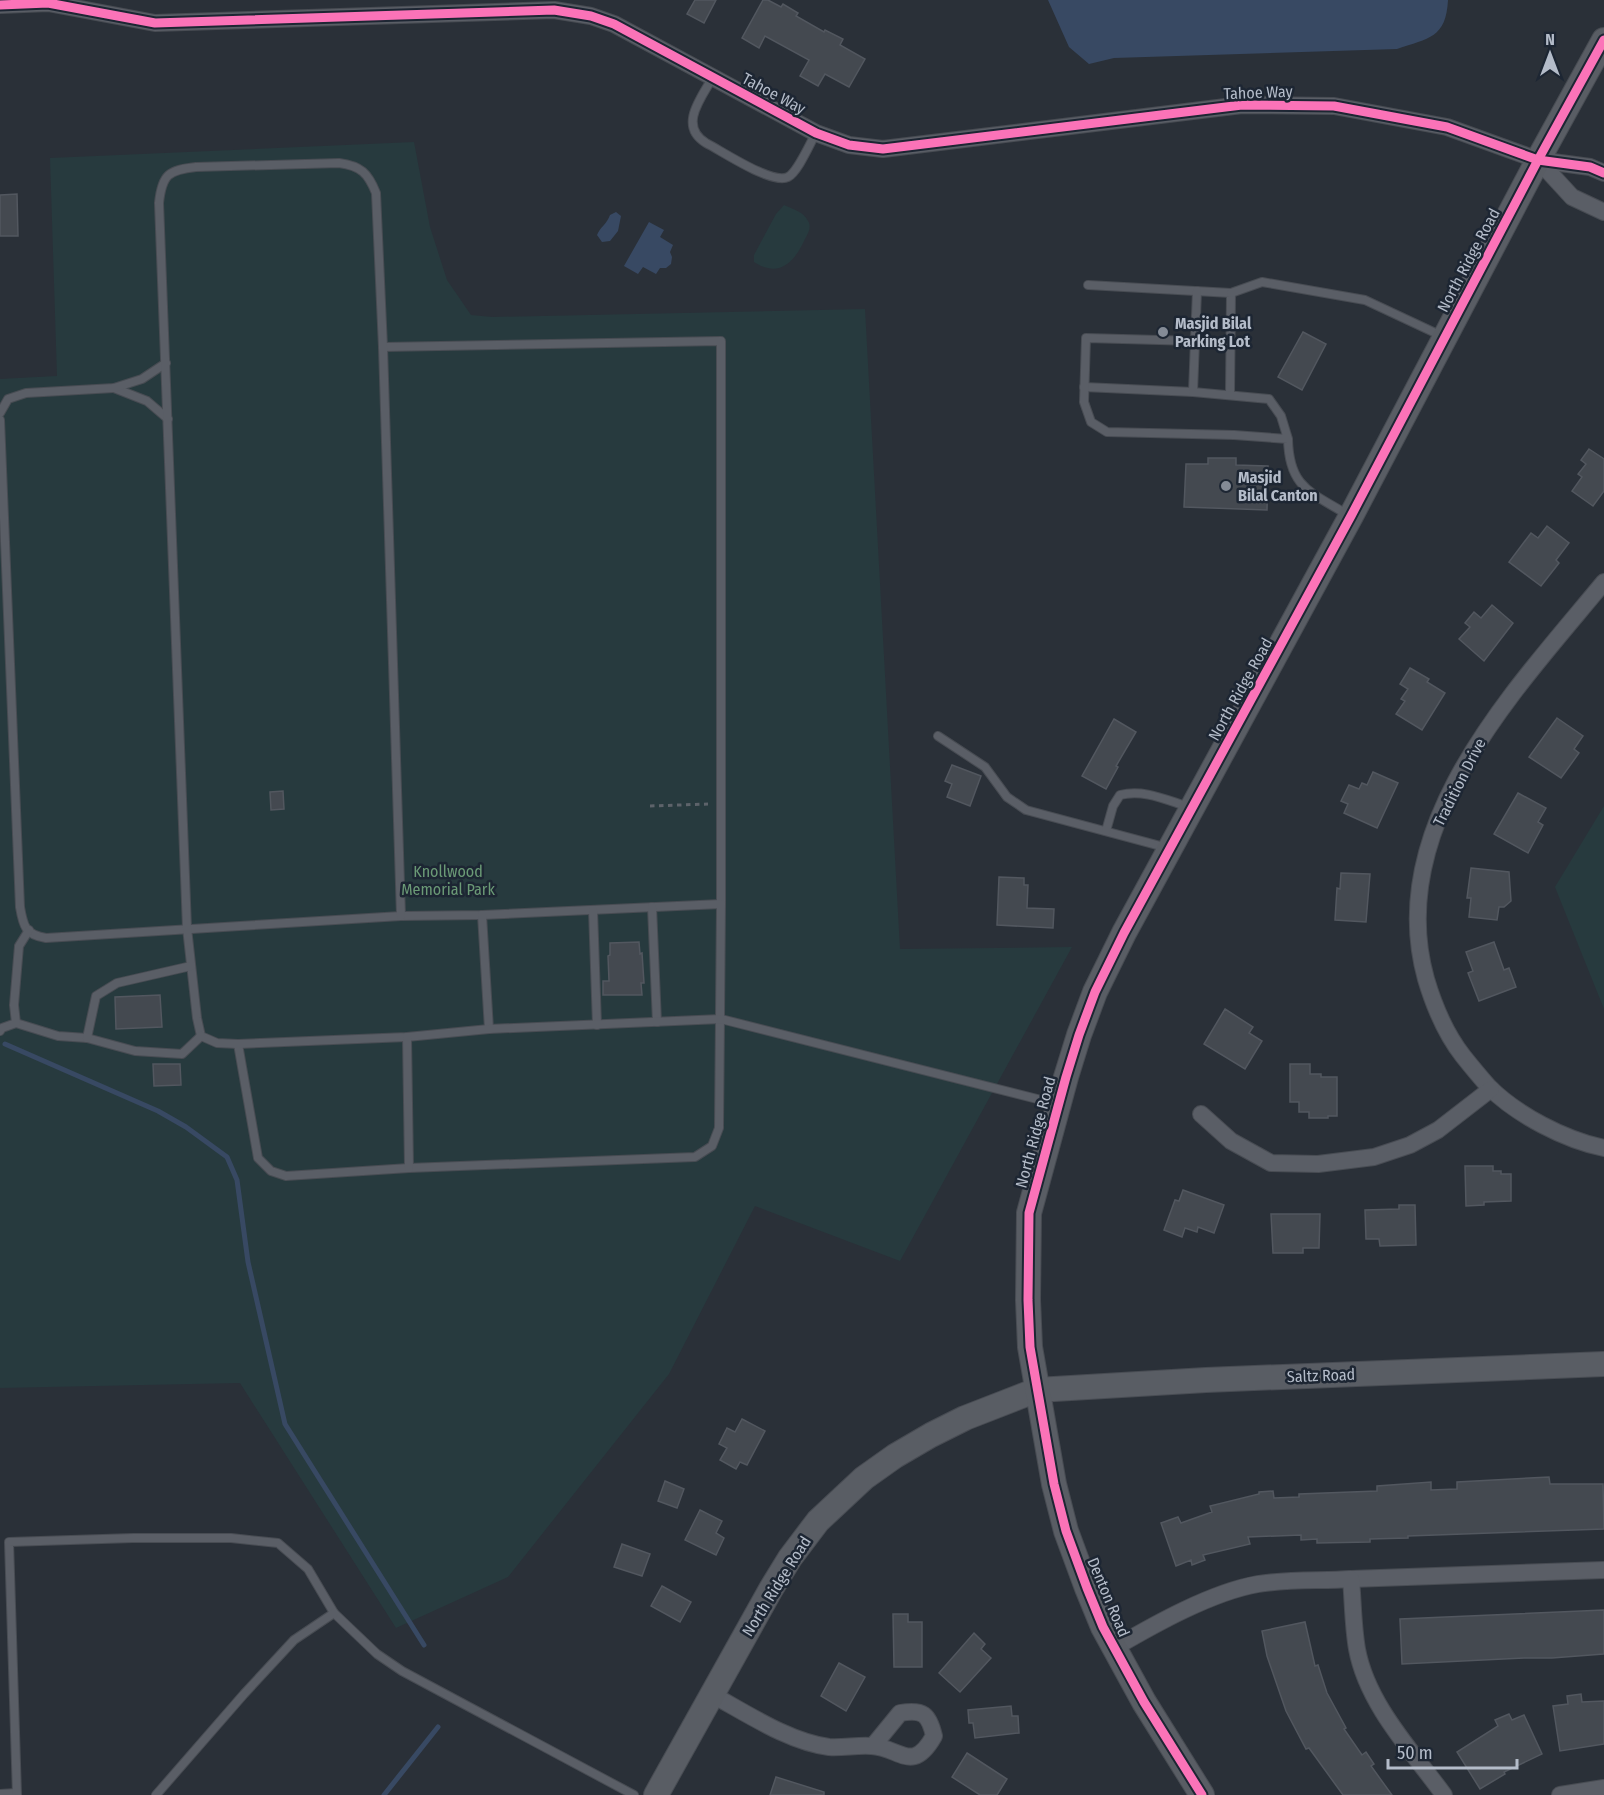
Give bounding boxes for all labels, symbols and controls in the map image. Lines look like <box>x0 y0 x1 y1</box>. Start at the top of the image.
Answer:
north arrow <box>1520 24 1580 84</box>
text: N <box>1545 30 1555 49</box>
street label: Tahoe Way <box>739 69 810 118</box>
street label: Tahoe Way <box>1223 82 1294 103</box>
street label: North Ridge Road <box>1433 205 1504 315</box>
place label: Masjid Bilal Parking Lot <box>1175 314 1252 351</box>
marker: Masjid Bilal Parking Lot <box>1156 325 1170 339</box>
place label: Masjid Bilal Canton <box>1238 468 1318 505</box>
marker: Masjid Bilal Canton <box>1219 479 1233 493</box>
street label: North Ridge Road <box>1204 635 1277 744</box>
street label: Tradition Drive <box>1429 735 1490 829</box>
park label: Knollwood Memorial Park <box>401 862 495 899</box>
street label: North Ridge Road <box>1011 1074 1059 1190</box>
street label: Saltz Road <box>1287 1365 1355 1386</box>
street label: North Ridge Road <box>738 1533 815 1640</box>
street label: Denton Road <box>1083 1555 1134 1640</box>
scale bar <box>1388 1732 1517 1770</box>
text: 50 m <box>1397 1742 1433 1764</box>

